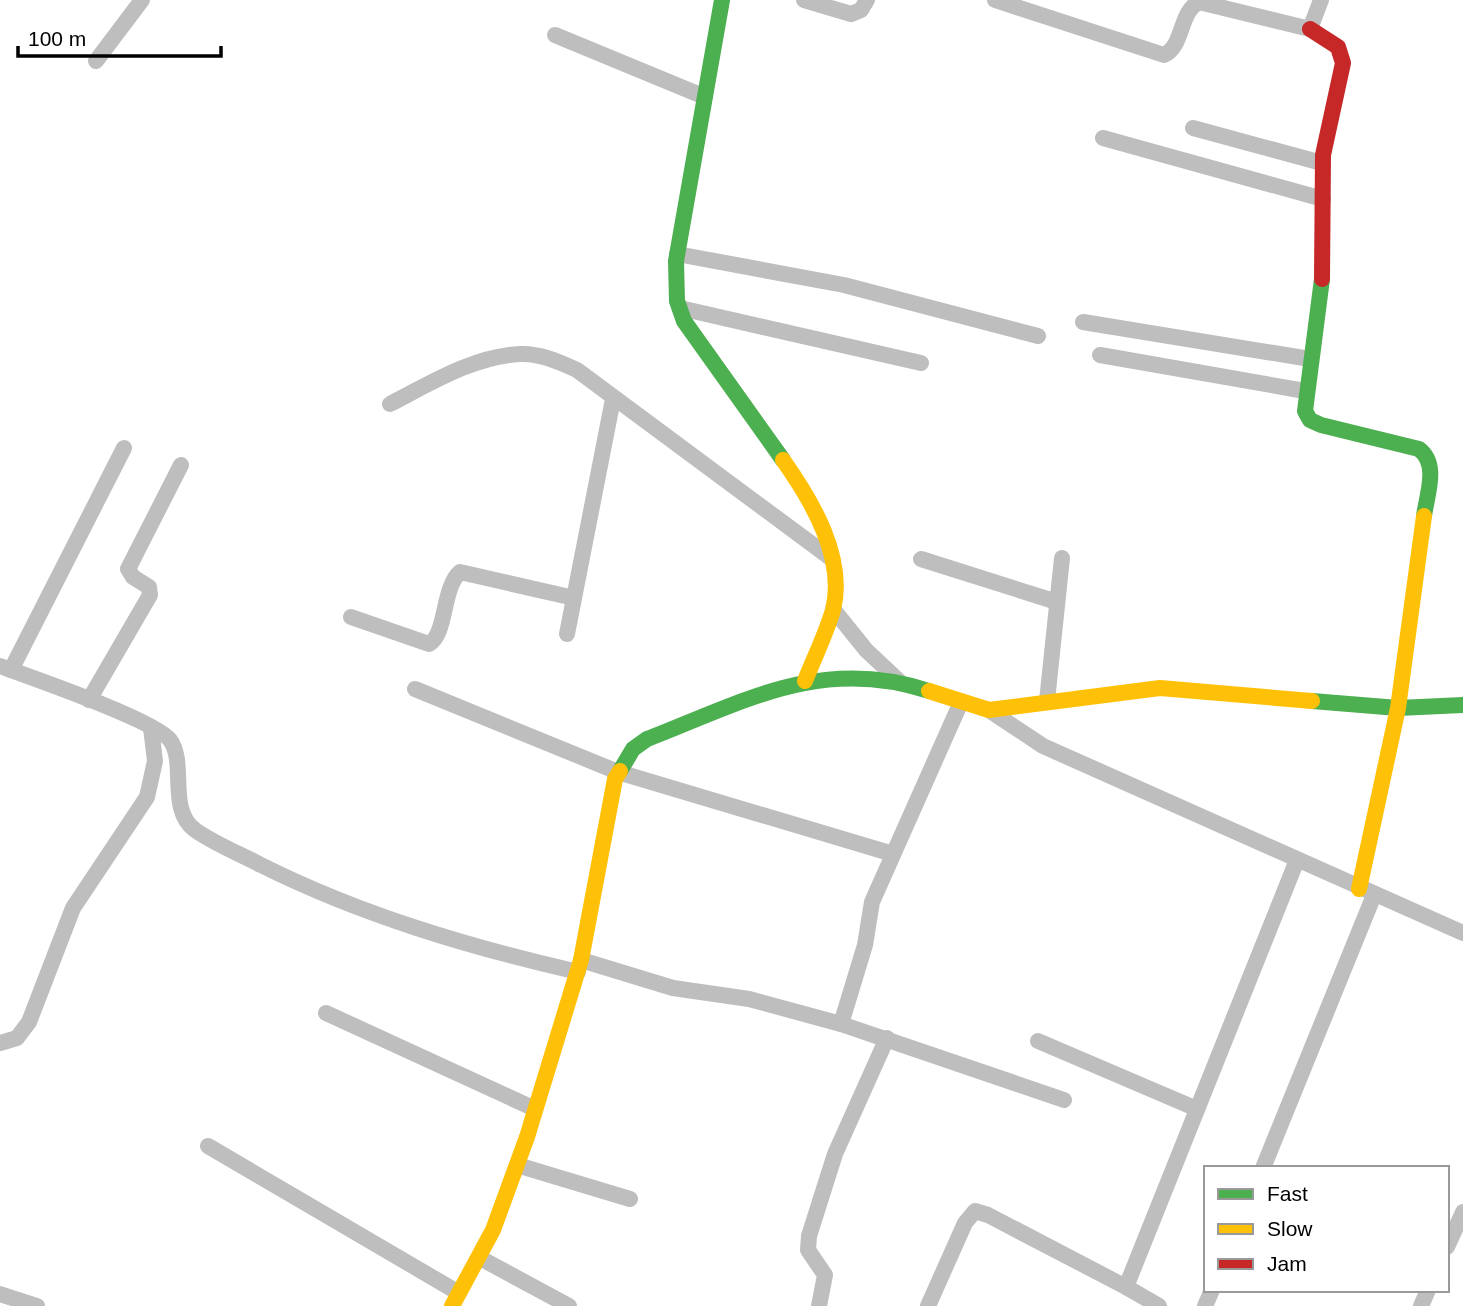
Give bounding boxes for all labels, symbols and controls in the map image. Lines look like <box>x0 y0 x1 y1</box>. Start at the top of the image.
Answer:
scale bar <box>18 14 220 58</box>
text: 100 m <box>28 27 86 50</box>
legend <box>1204 1166 1449 1292</box>
text: Fast <box>1267 1182 1308 1205</box>
text: Slow <box>1267 1217 1313 1240</box>
text: Jam <box>1267 1252 1307 1275</box>

